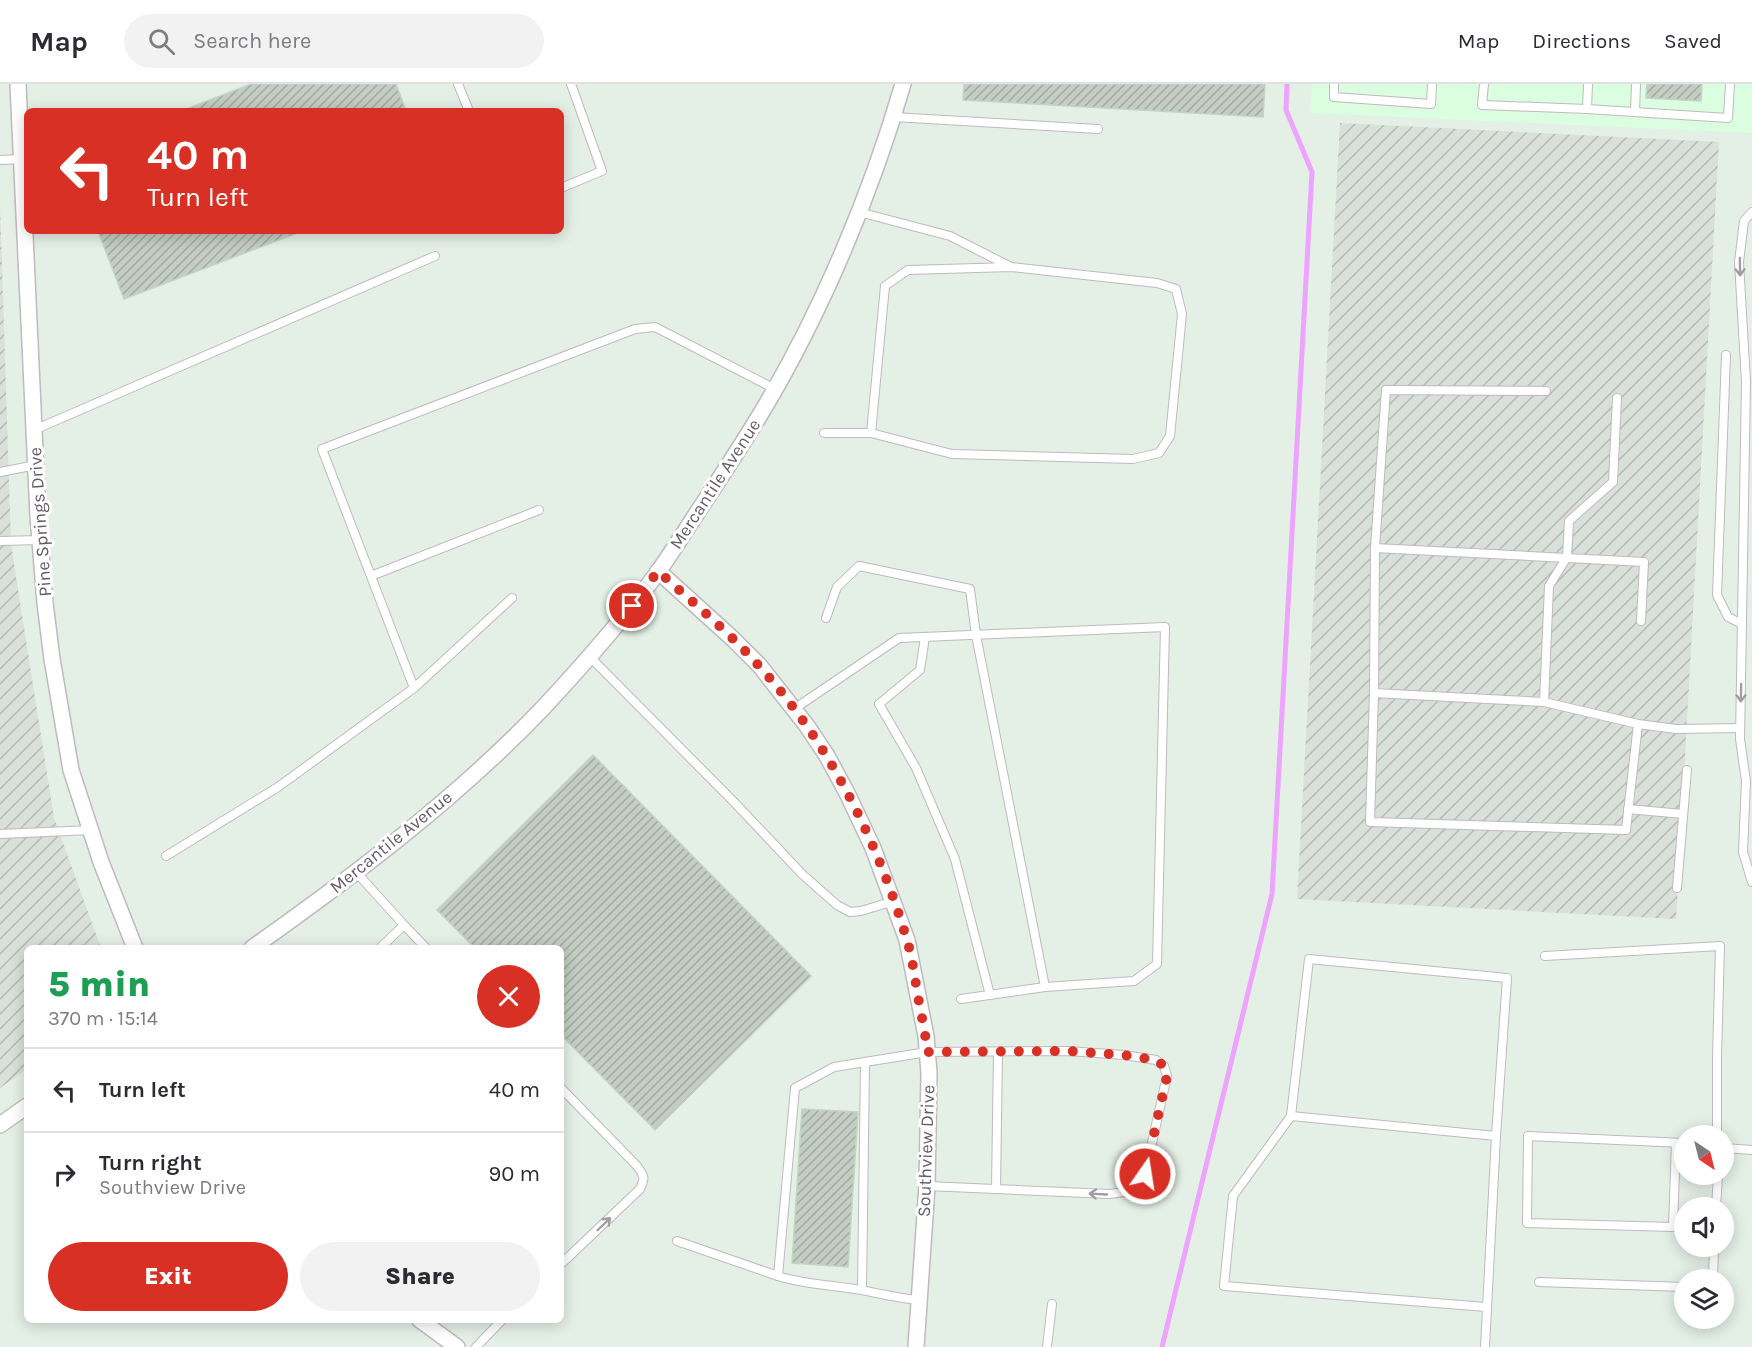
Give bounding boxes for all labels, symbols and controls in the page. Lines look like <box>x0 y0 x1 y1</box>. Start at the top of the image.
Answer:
search box <box>124 14 544 68</box>
text: Map <box>30 25 88 58</box>
icon: search <box>145 25 178 58</box>
text: Search here <box>193 28 311 54</box>
text: Map <box>1458 29 1499 53</box>
text: Directions <box>1532 29 1631 53</box>
text: Saved <box>1664 29 1722 53</box>
text: 40 m <box>147 130 249 180</box>
icon: left <box>48 132 126 210</box>
text: Turn left <box>147 181 248 213</box>
one-way arrow <box>1734 256 1746 276</box>
street label: Mercantile Avenue <box>665 415 765 553</box>
street label: Pine Springs Drive <box>24 447 56 597</box>
pin <box>606 580 657 631</box>
icon: arrive <box>615 589 648 622</box>
one-way arrow <box>1735 682 1747 702</box>
street label: Mercantile Avenue <box>325 786 457 898</box>
text: 5 min <box>48 963 150 1005</box>
button: close <box>477 965 540 1028</box>
text: 370 m · 15:14 <box>48 1007 158 1030</box>
icon: left <box>48 1074 81 1107</box>
text: Turn left <box>99 1077 186 1103</box>
text: 40 m <box>489 1077 540 1103</box>
street label: Southview Drive <box>913 1085 939 1217</box>
north arrow <box>1674 1125 1734 1185</box>
map controls <box>1674 1125 1734 1329</box>
position arrow <box>1113 1142 1177 1206</box>
text: Turn right <box>99 1150 202 1176</box>
icon: right <box>48 1158 81 1191</box>
text: 90 m <box>488 1161 540 1187</box>
text: Southview Drive <box>99 1176 246 1199</box>
one-way arrow <box>1089 1188 1109 1199</box>
button: sound <box>1674 1197 1734 1257</box>
one-way arrow <box>596 1216 611 1231</box>
button: Exit <box>48 1242 288 1311</box>
button: Share <box>300 1242 540 1311</box>
button: layers <box>1674 1269 1734 1329</box>

